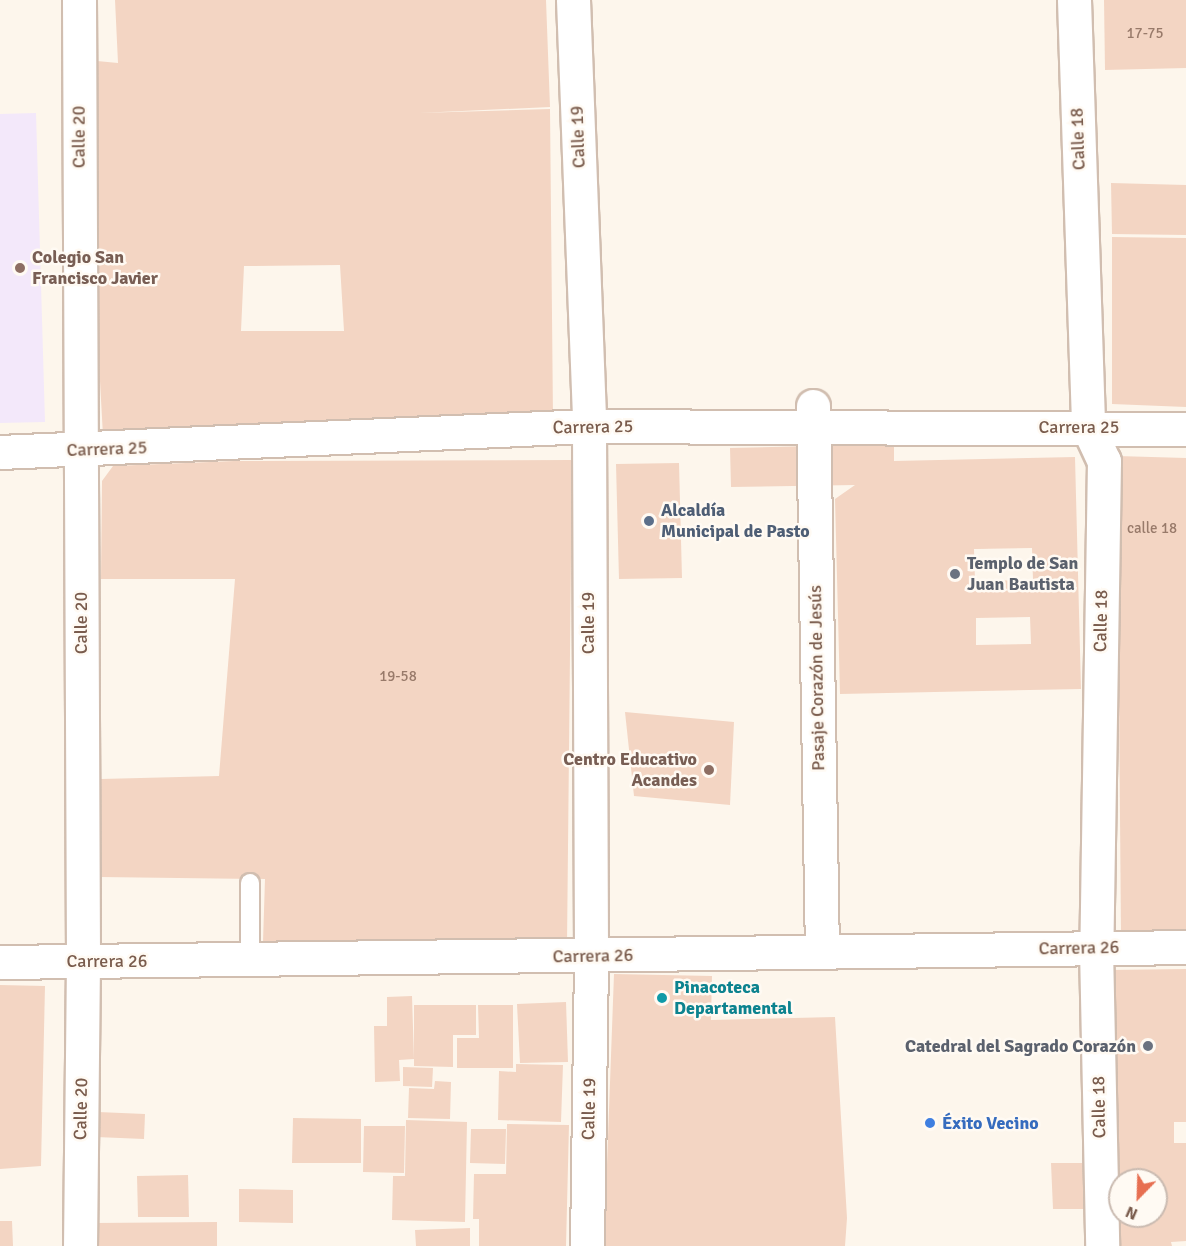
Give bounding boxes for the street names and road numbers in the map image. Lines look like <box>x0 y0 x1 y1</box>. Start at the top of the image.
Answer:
street label: Calle 19 <box>566 105 590 169</box>
street label: Calle 20 <box>68 106 90 168</box>
street label: Calle 18 <box>1066 107 1090 171</box>
street label: Carrera 25 <box>552 415 634 439</box>
street label: Carrera 25 <box>1039 416 1119 438</box>
street label: Carrera 25 <box>66 437 148 461</box>
street label: Pasaje Corazón de Jesús <box>805 585 829 771</box>
street label: Calle 18 <box>1090 590 1112 652</box>
street label: Calle 20 <box>70 592 92 654</box>
street label: Calle 19 <box>577 592 599 654</box>
street label: Carrera 26 <box>1038 936 1120 960</box>
street label: Carrera 26 <box>552 944 634 968</box>
street label: Carrera 26 <box>67 950 147 972</box>
street label: Calle 18 <box>1088 1076 1110 1138</box>
street label: Calle 20 <box>70 1078 92 1140</box>
street label: Calle 19 <box>578 1078 600 1140</box>

